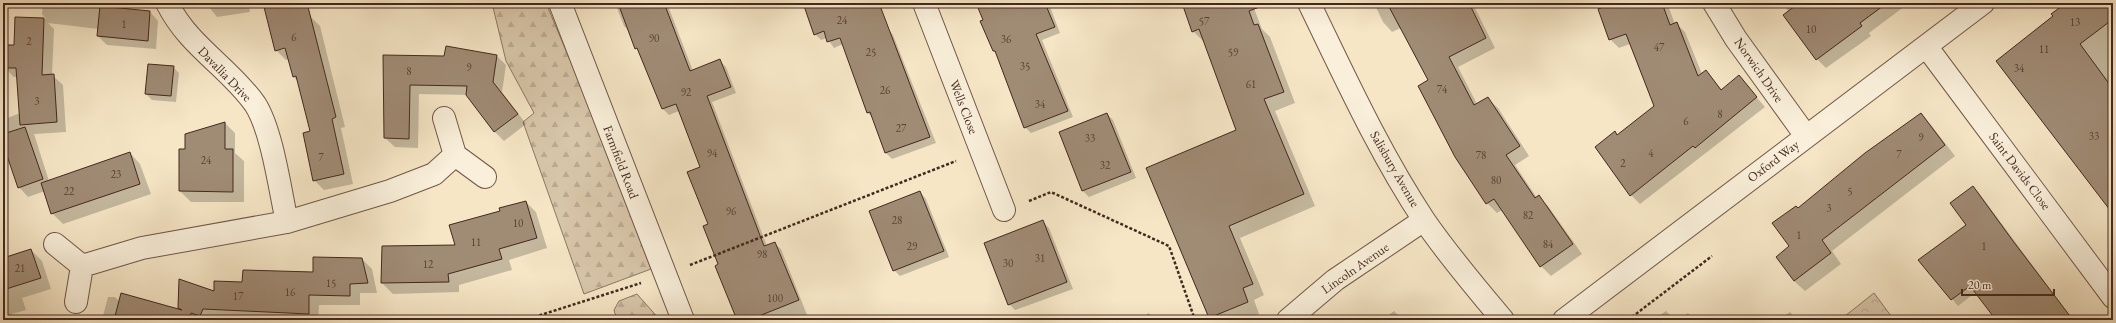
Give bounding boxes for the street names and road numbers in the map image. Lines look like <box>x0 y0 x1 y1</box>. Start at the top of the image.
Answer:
street label: Norwich Drive <box>1730 34 1788 106</box>
street label: Davallia Drive <box>194 43 256 105</box>
street label: Wells Close <box>946 77 982 137</box>
street label: Farmfield Road <box>599 123 643 201</box>
street label: Salisbury Avenue <box>1366 128 1424 210</box>
street label: Saint Davids Close <box>1985 129 2055 213</box>
street label: Oxford Way <box>1744 136 1803 186</box>
street label: Lincoln Avenue <box>1318 238 1392 298</box>

